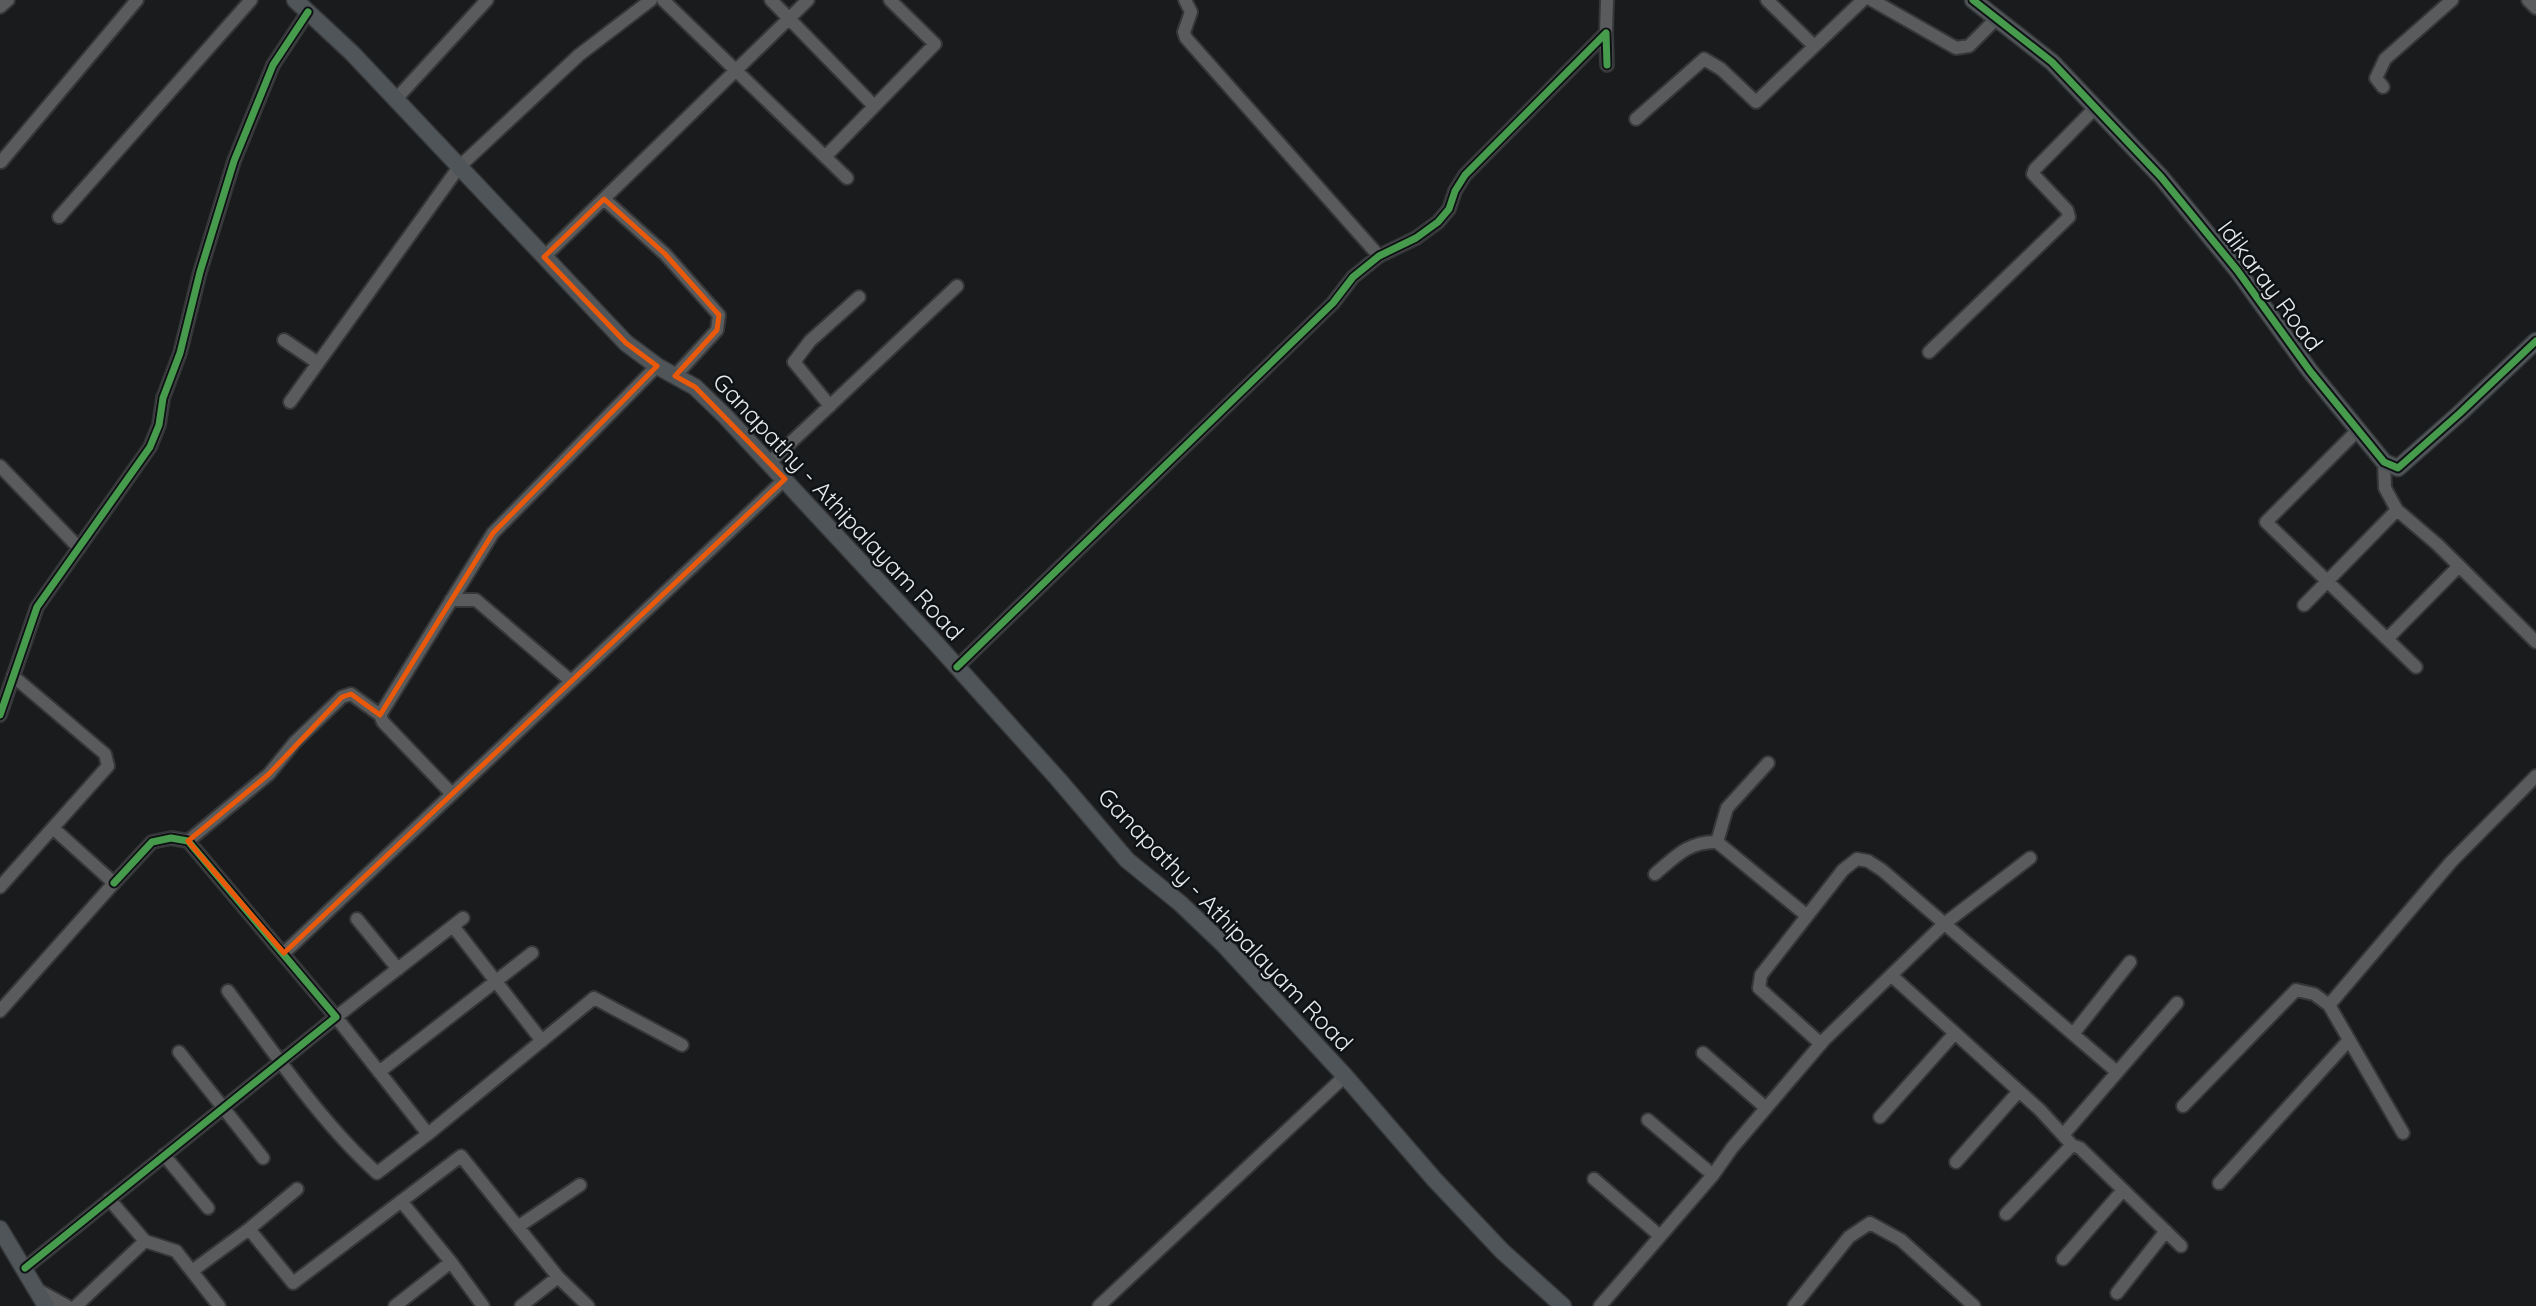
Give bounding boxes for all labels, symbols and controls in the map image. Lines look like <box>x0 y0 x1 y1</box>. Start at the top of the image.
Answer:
street label: Idikaray Road <box>2212 214 2330 357</box>
street label: Ganapathy - Athipalayam Road <box>707 366 971 646</box>
street label: Ganapathy - Athipalayam Road <box>1092 781 1360 1057</box>

